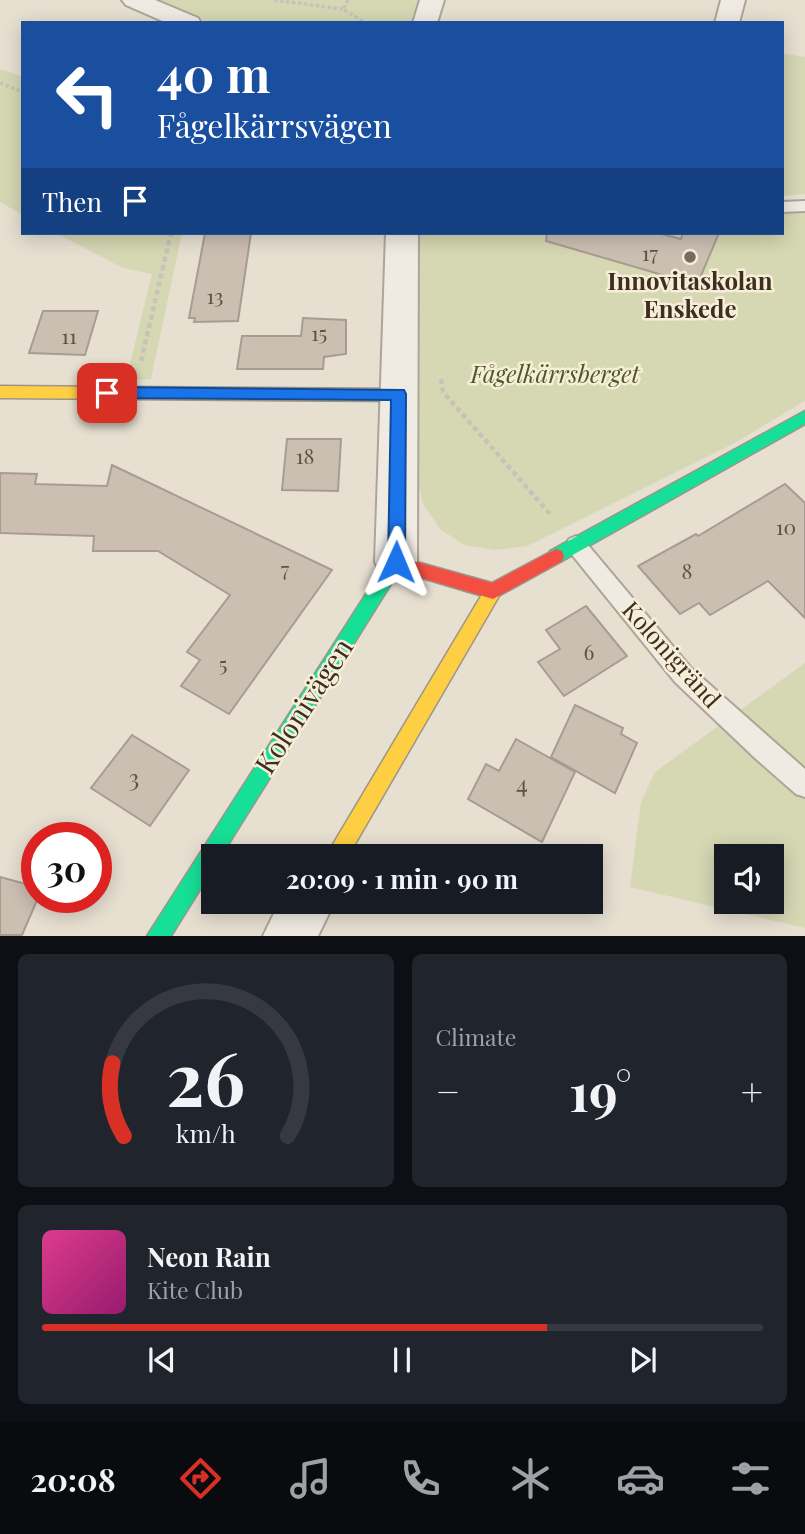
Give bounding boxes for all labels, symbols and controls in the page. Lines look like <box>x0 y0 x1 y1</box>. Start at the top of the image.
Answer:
text: 40 m <box>157 40 270 105</box>
icon: left <box>42 49 133 140</box>
text: Fågelkärrsvägen <box>157 103 392 146</box>
icon: arrive <box>116 182 154 220</box>
text: Then <box>42 184 102 219</box>
house number: 17 <box>642 238 659 266</box>
marker: Innovitaskolan Enskede <box>682 249 698 265</box>
place label: Innovitaskolan Enskede <box>608 264 773 324</box>
house number: 13 <box>207 281 223 309</box>
house number: 15 <box>311 318 327 346</box>
house number: 11 <box>61 321 77 349</box>
park label: Fågelkärrsberget <box>469 357 640 389</box>
pin <box>77 363 137 423</box>
icon: arrive <box>88 374 126 412</box>
house number: 18 <box>296 441 314 469</box>
house number: 10 <box>776 512 796 540</box>
position arrow <box>359 525 433 599</box>
house number: 7 <box>281 554 290 582</box>
house number: 8 <box>682 556 692 584</box>
street label: Kolonigränd <box>616 593 729 714</box>
street label: Kolonivägen <box>245 630 360 780</box>
house number: 6 <box>584 637 595 665</box>
house number: 5 <box>219 649 227 677</box>
house number: 3 <box>129 761 139 793</box>
house number: 4 <box>516 767 528 799</box>
speed limit sign: 30 <box>21 822 112 913</box>
map controls <box>714 844 784 914</box>
button: sound <box>714 844 784 914</box>
text: 20:09 · 1 min · 90 m <box>286 861 518 896</box>
text: Climate <box>436 1021 516 1052</box>
text: 26 <box>166 1028 245 1125</box>
text: 19° <box>569 1056 632 1125</box>
text: − <box>436 1065 460 1116</box>
text: + <box>741 1065 763 1116</box>
text: km/h <box>176 1116 236 1149</box>
text: Neon Rain <box>147 1239 271 1274</box>
text: Kite Club <box>147 1274 243 1305</box>
icon: previous <box>143 1341 181 1379</box>
icon: pause <box>383 1341 421 1379</box>
icon: next <box>624 1341 662 1379</box>
icon: directions <box>176 1454 225 1503</box>
icon: music <box>286 1454 335 1503</box>
icon: phone <box>396 1454 445 1503</box>
icon: climate <box>506 1454 555 1503</box>
icon: car <box>616 1454 665 1503</box>
icon: filters <box>726 1454 775 1503</box>
text: 20:08 <box>30 1457 116 1500</box>

